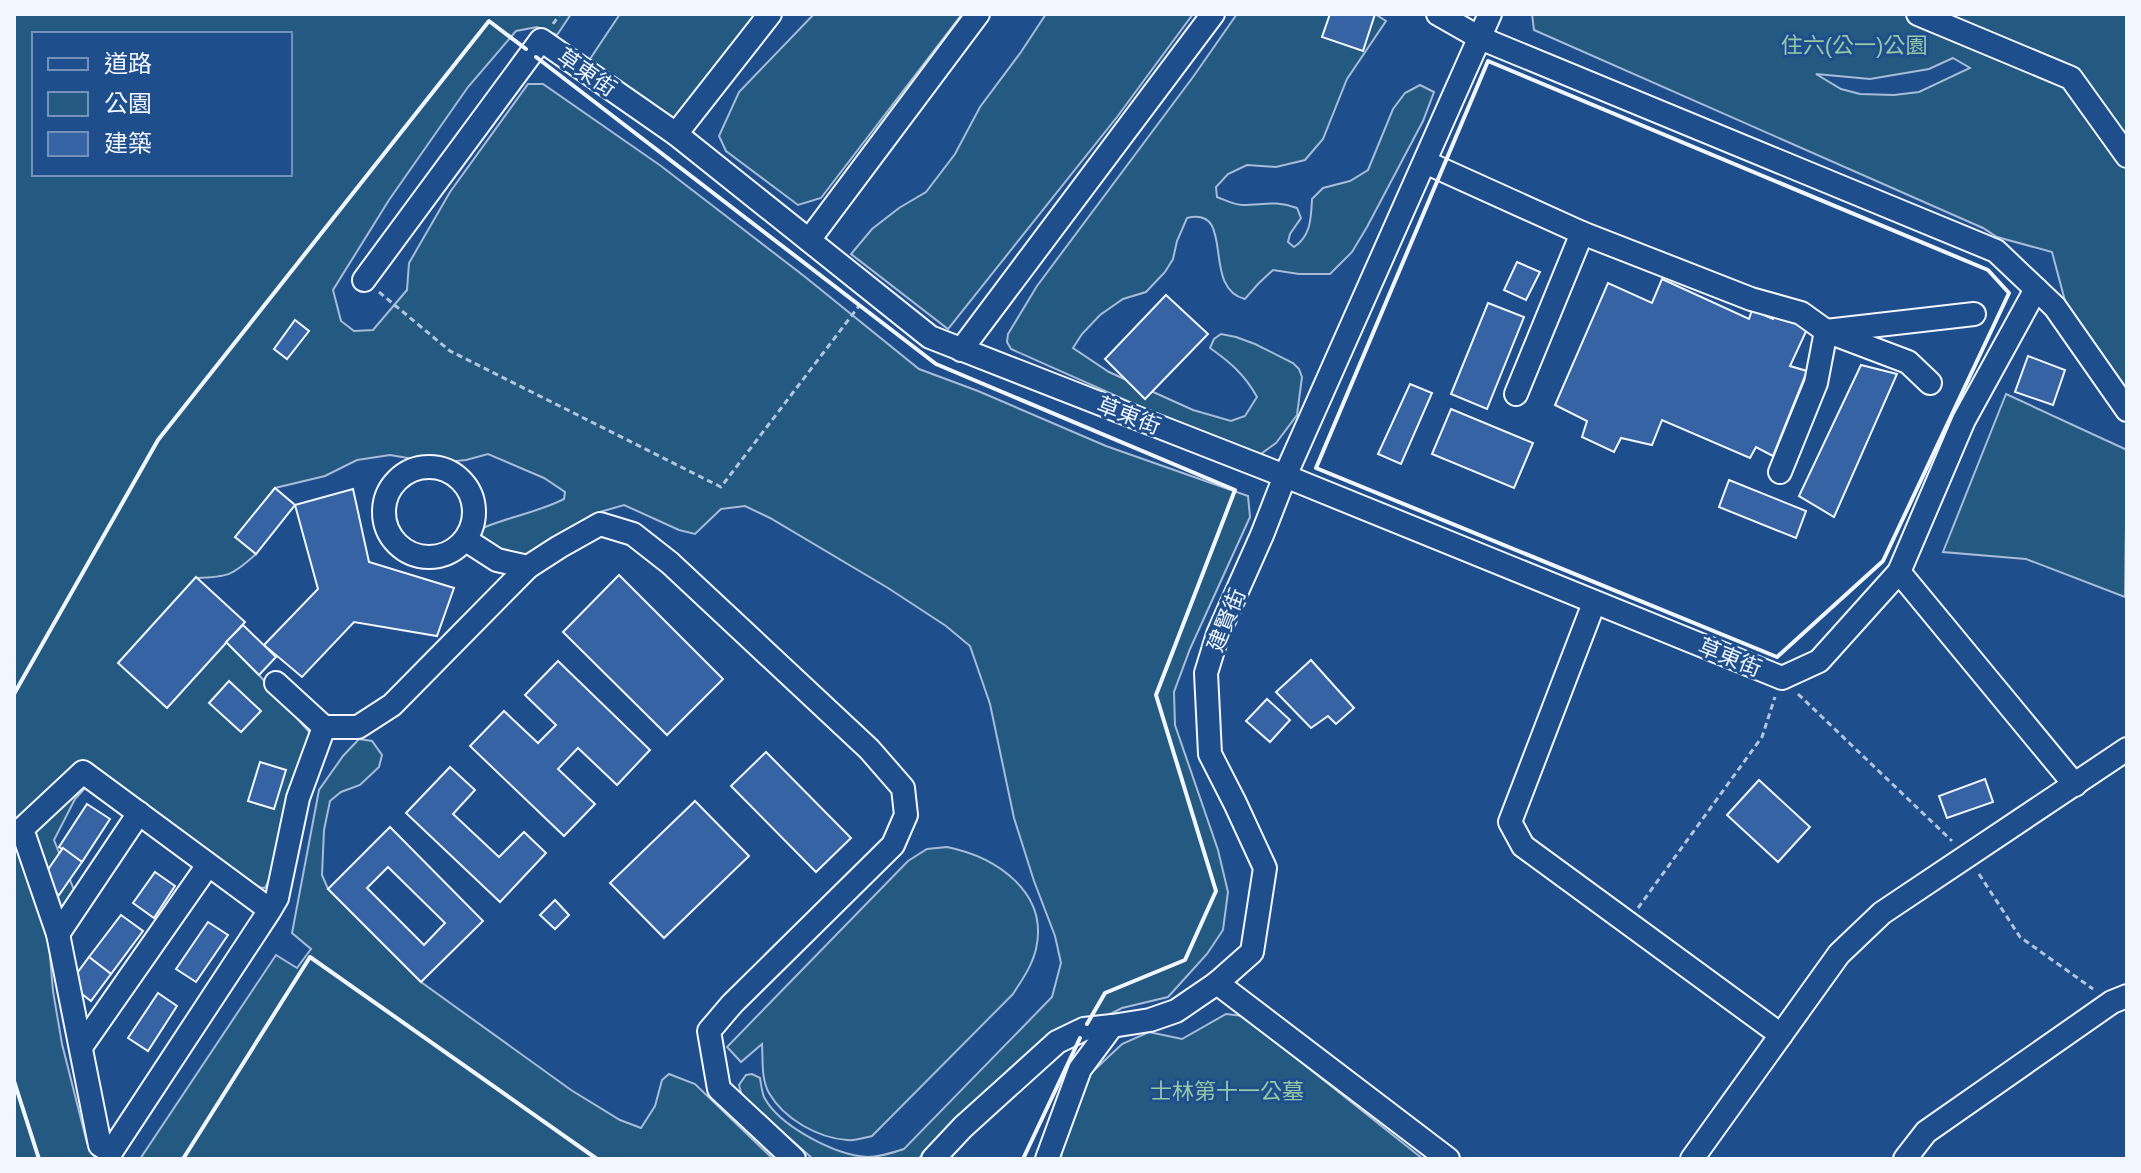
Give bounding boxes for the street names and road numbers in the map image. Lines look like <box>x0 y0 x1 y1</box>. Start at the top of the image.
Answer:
street label: 草東街 <box>553 43 621 102</box>
street label: 草東街 <box>1094 392 1164 439</box>
street label: 建賢街 <box>1203 585 1250 655</box>
street label: 草東街 <box>1695 634 1765 681</box>

